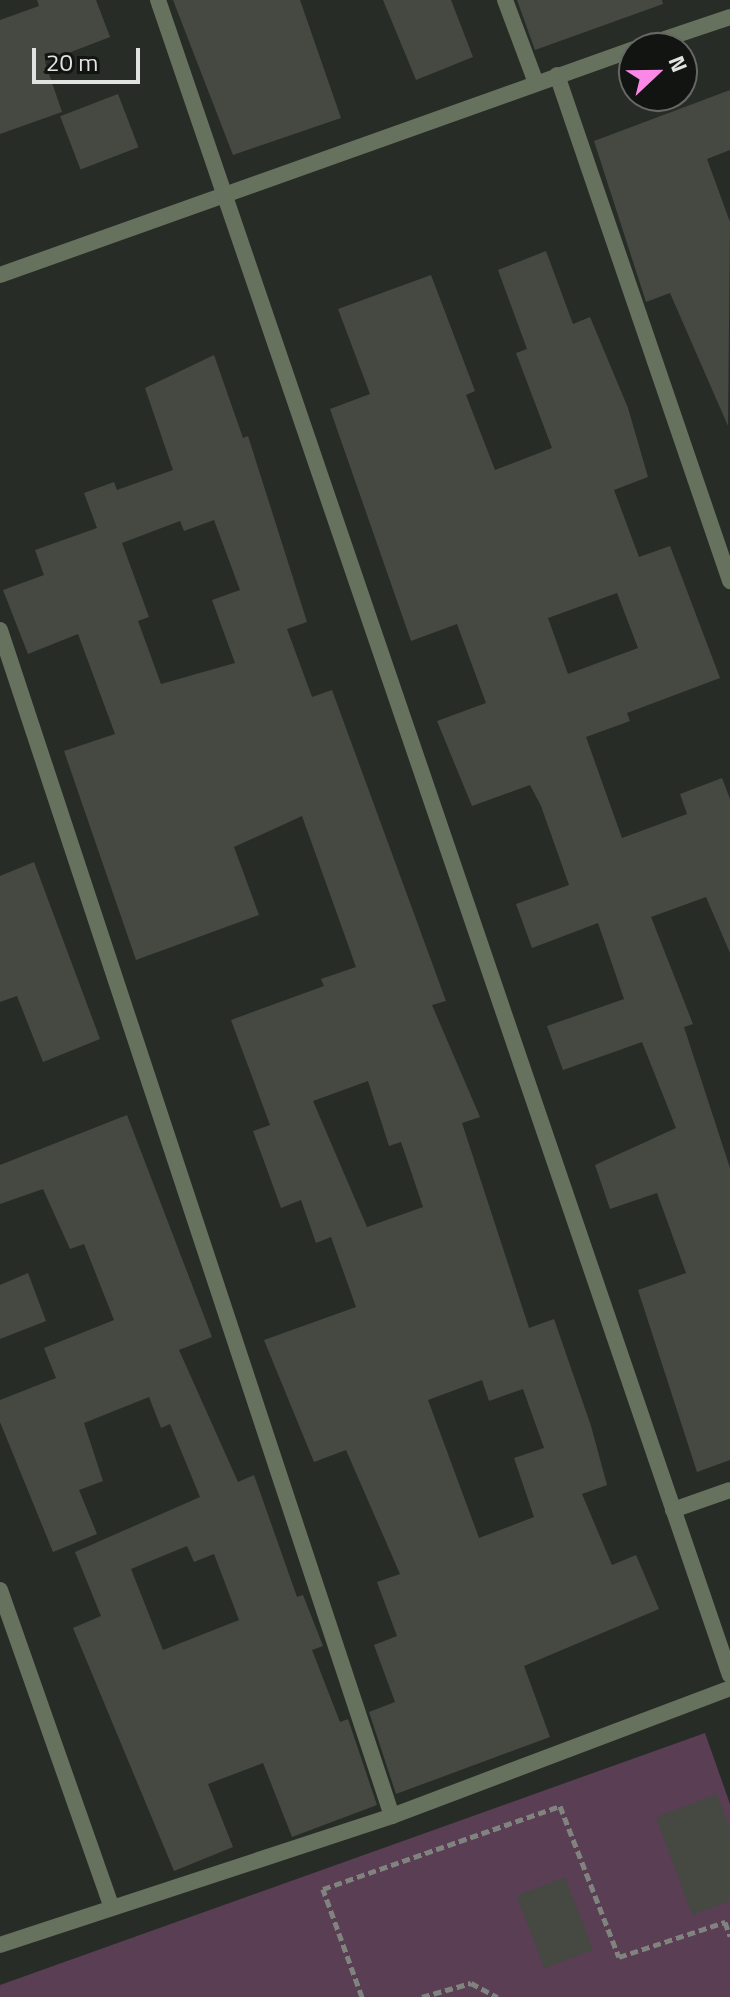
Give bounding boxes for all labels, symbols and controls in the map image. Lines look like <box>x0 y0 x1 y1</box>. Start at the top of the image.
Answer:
scale bar <box>36 32 144 82</box>
north arrow <box>618 32 698 112</box>
text: 20 m <box>46 44 98 80</box>
text: N <box>660 50 697 77</box>

